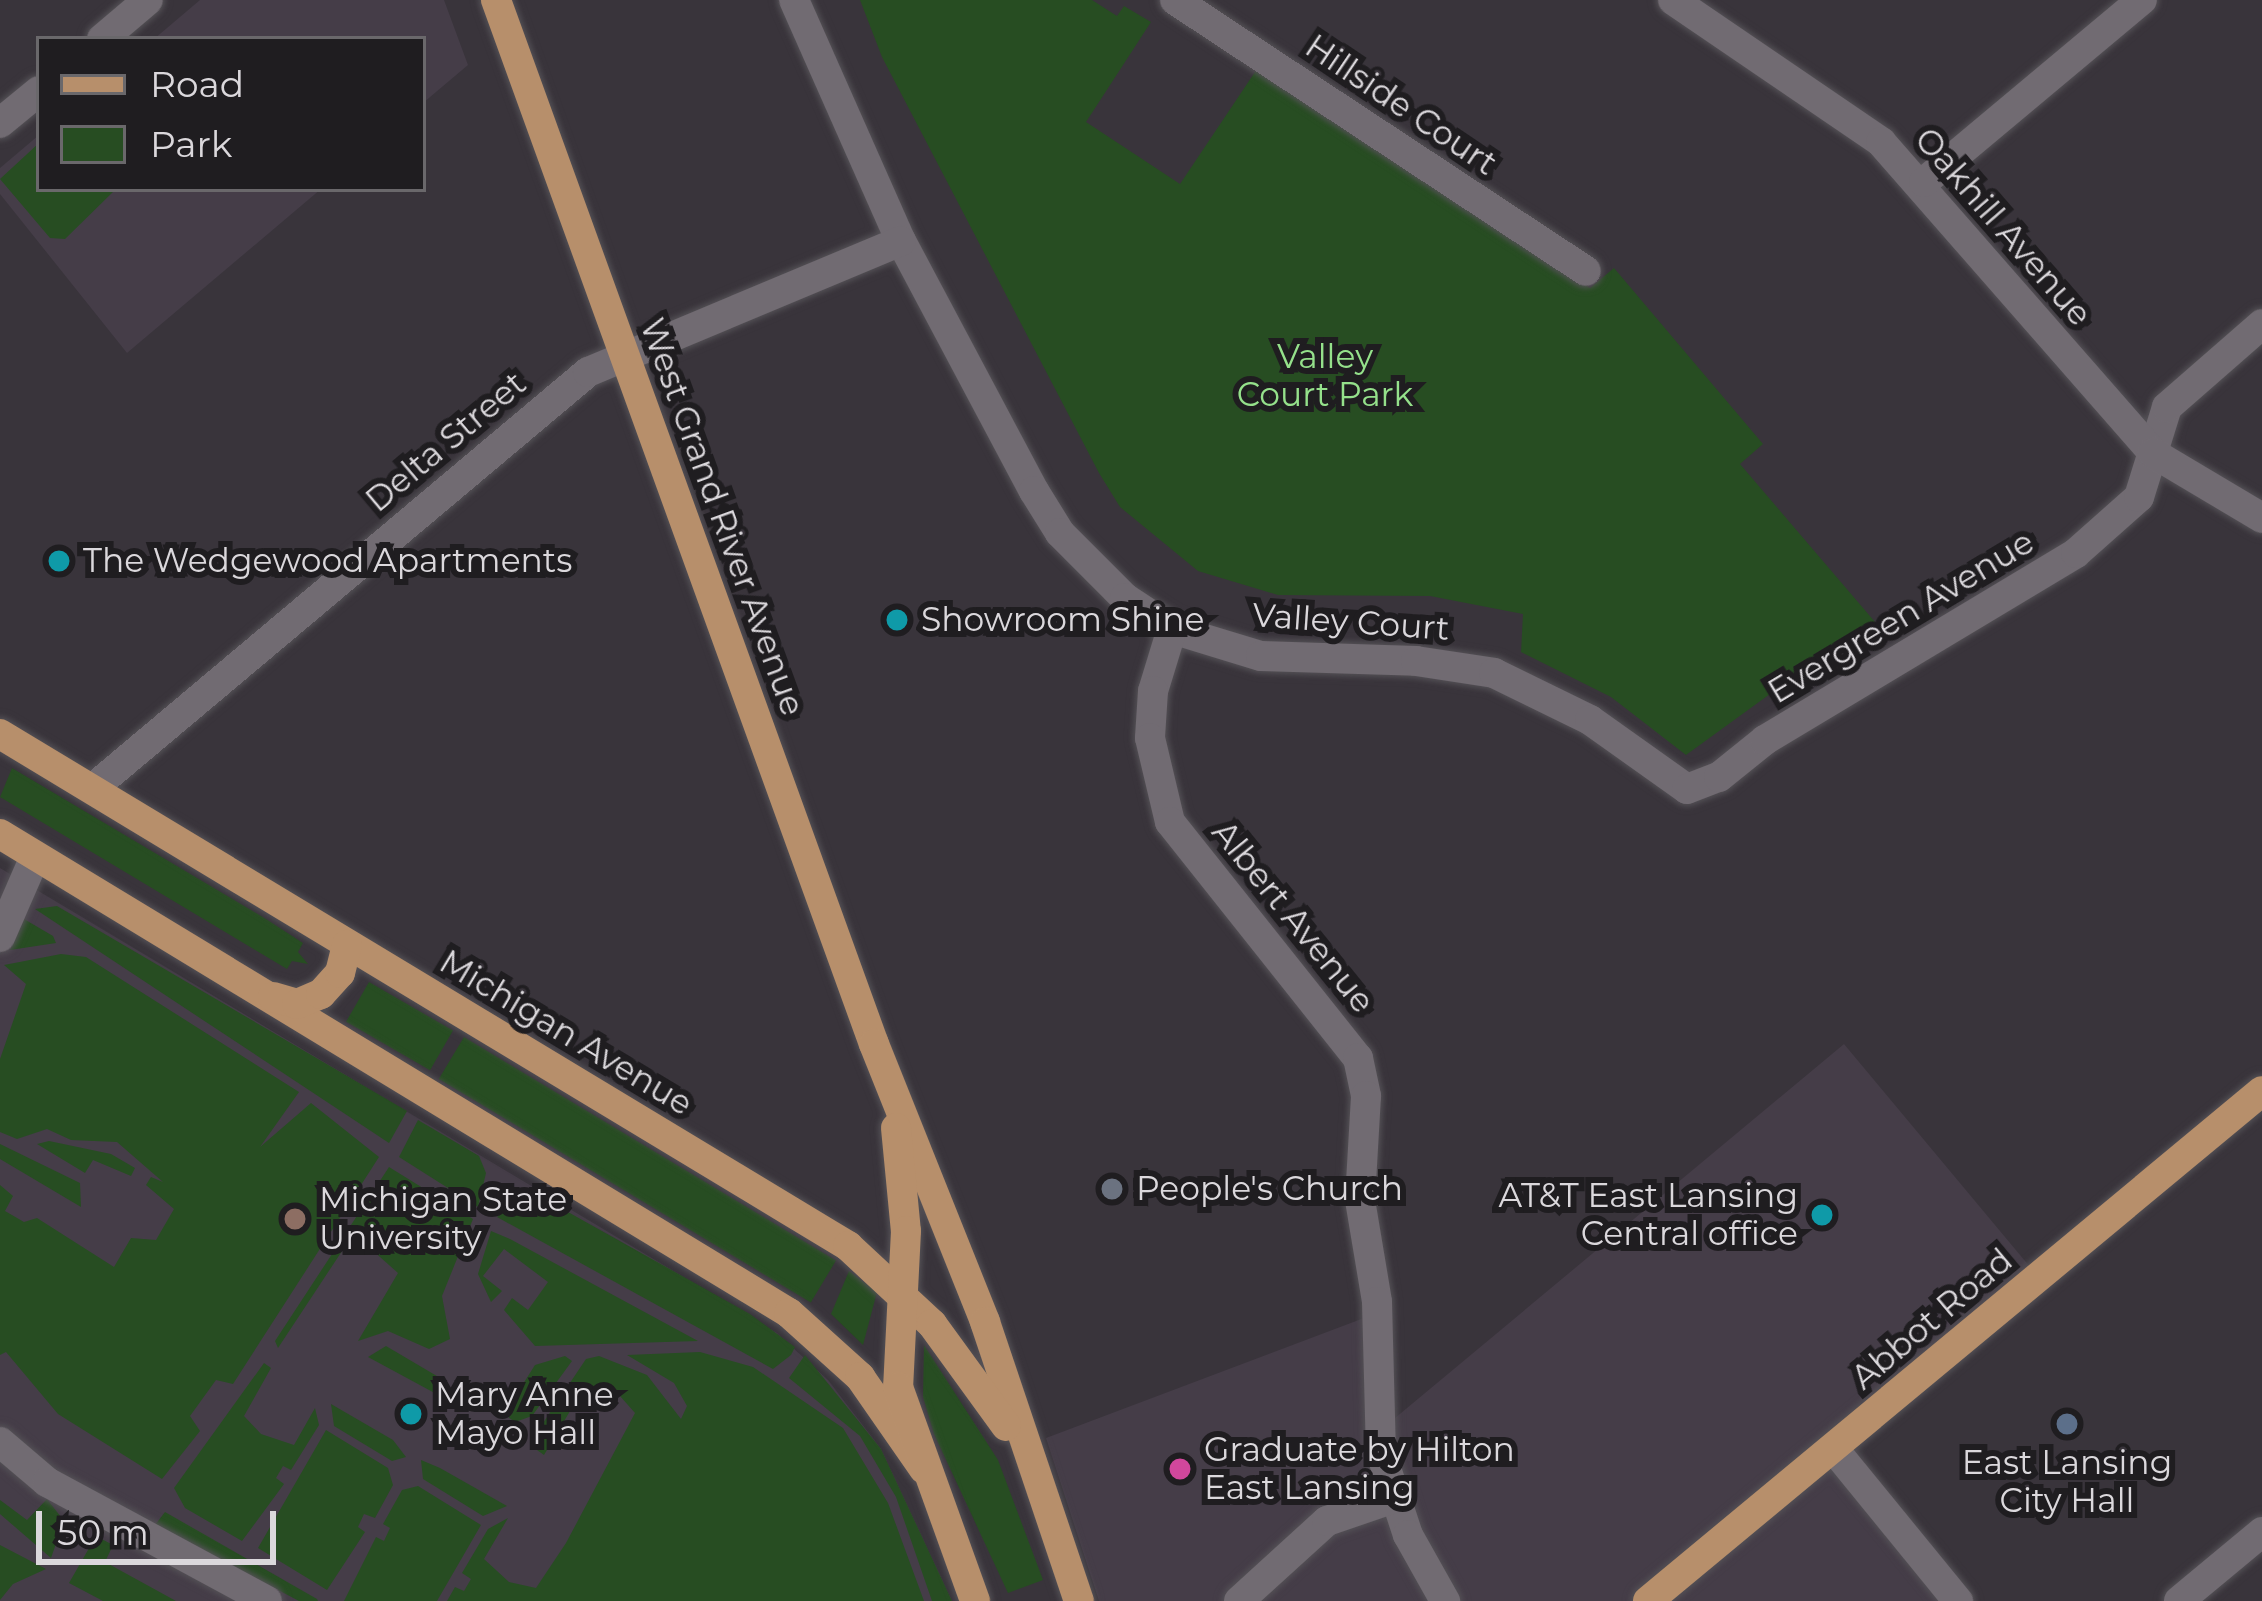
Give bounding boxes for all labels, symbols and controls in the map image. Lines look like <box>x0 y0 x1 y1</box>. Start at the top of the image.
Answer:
street label: Hillside Court <box>1298 27 1504 183</box>
legend <box>36 36 426 192</box>
text: Road <box>150 62 244 106</box>
street label: Oakhill Avenue <box>1906 120 2100 334</box>
text: Park <box>150 122 232 166</box>
street label: West Grand River Avenue <box>632 313 812 721</box>
park label: Valley Court Park <box>1237 337 1413 415</box>
street label: Delta Street <box>358 364 534 520</box>
street label: Evergreen Avenue <box>1761 522 2041 712</box>
place label: The Wedgewood Apartments <box>83 541 572 581</box>
marker: The Wedgewood Apartments <box>46 548 72 574</box>
street label: Valley Court <box>1251 595 1451 649</box>
place label: Showroom Shine <box>921 600 1204 640</box>
marker: Showroom Shine <box>884 607 910 633</box>
street label: Albert Avenue <box>1204 813 1382 1021</box>
street label: Michigan Avenue <box>433 942 699 1124</box>
place label: People's Church <box>1136 1169 1403 1209</box>
marker: People's Church <box>1099 1176 1125 1202</box>
place label: AT&T East Lansing Central office <box>1498 1176 1798 1254</box>
place label: Michigan State University <box>319 1180 567 1258</box>
marker: AT&T East Lansing Central office <box>1809 1202 1835 1228</box>
marker: Michigan State University <box>282 1206 308 1232</box>
street label: Abbot Road <box>1844 1240 2020 1398</box>
place label: Mary Anne Mayo Hall <box>435 1375 614 1453</box>
marker: Mary Anne Mayo Hall <box>398 1401 424 1427</box>
marker: East Lansing City Hall <box>2054 1411 2080 1437</box>
place label: Graduate by Hilton East Lansing <box>1204 1430 1515 1508</box>
place label: East Lansing City Hall <box>1962 1443 2172 1521</box>
marker: Graduate by Hilton East Lansing <box>1167 1456 1193 1482</box>
scale bar <box>42 1487 282 1561</box>
text: 50 m <box>57 1510 149 1554</box>

